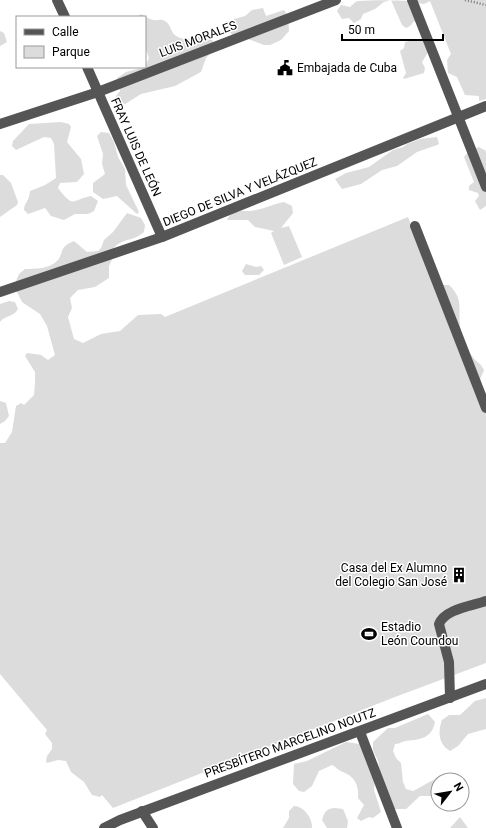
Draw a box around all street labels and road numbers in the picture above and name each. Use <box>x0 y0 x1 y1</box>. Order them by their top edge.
street label: LUIS MORALES <box>157 18 239 60</box>
street label: FRAY LUIS DE LEÓN <box>108 95 165 199</box>
street label: DIEGO DE SILVA Y VELÁZQUEZ <box>161 154 319 229</box>
street label: PRESBÍTERO MARCELINO NOUTZ <box>202 705 377 781</box>

